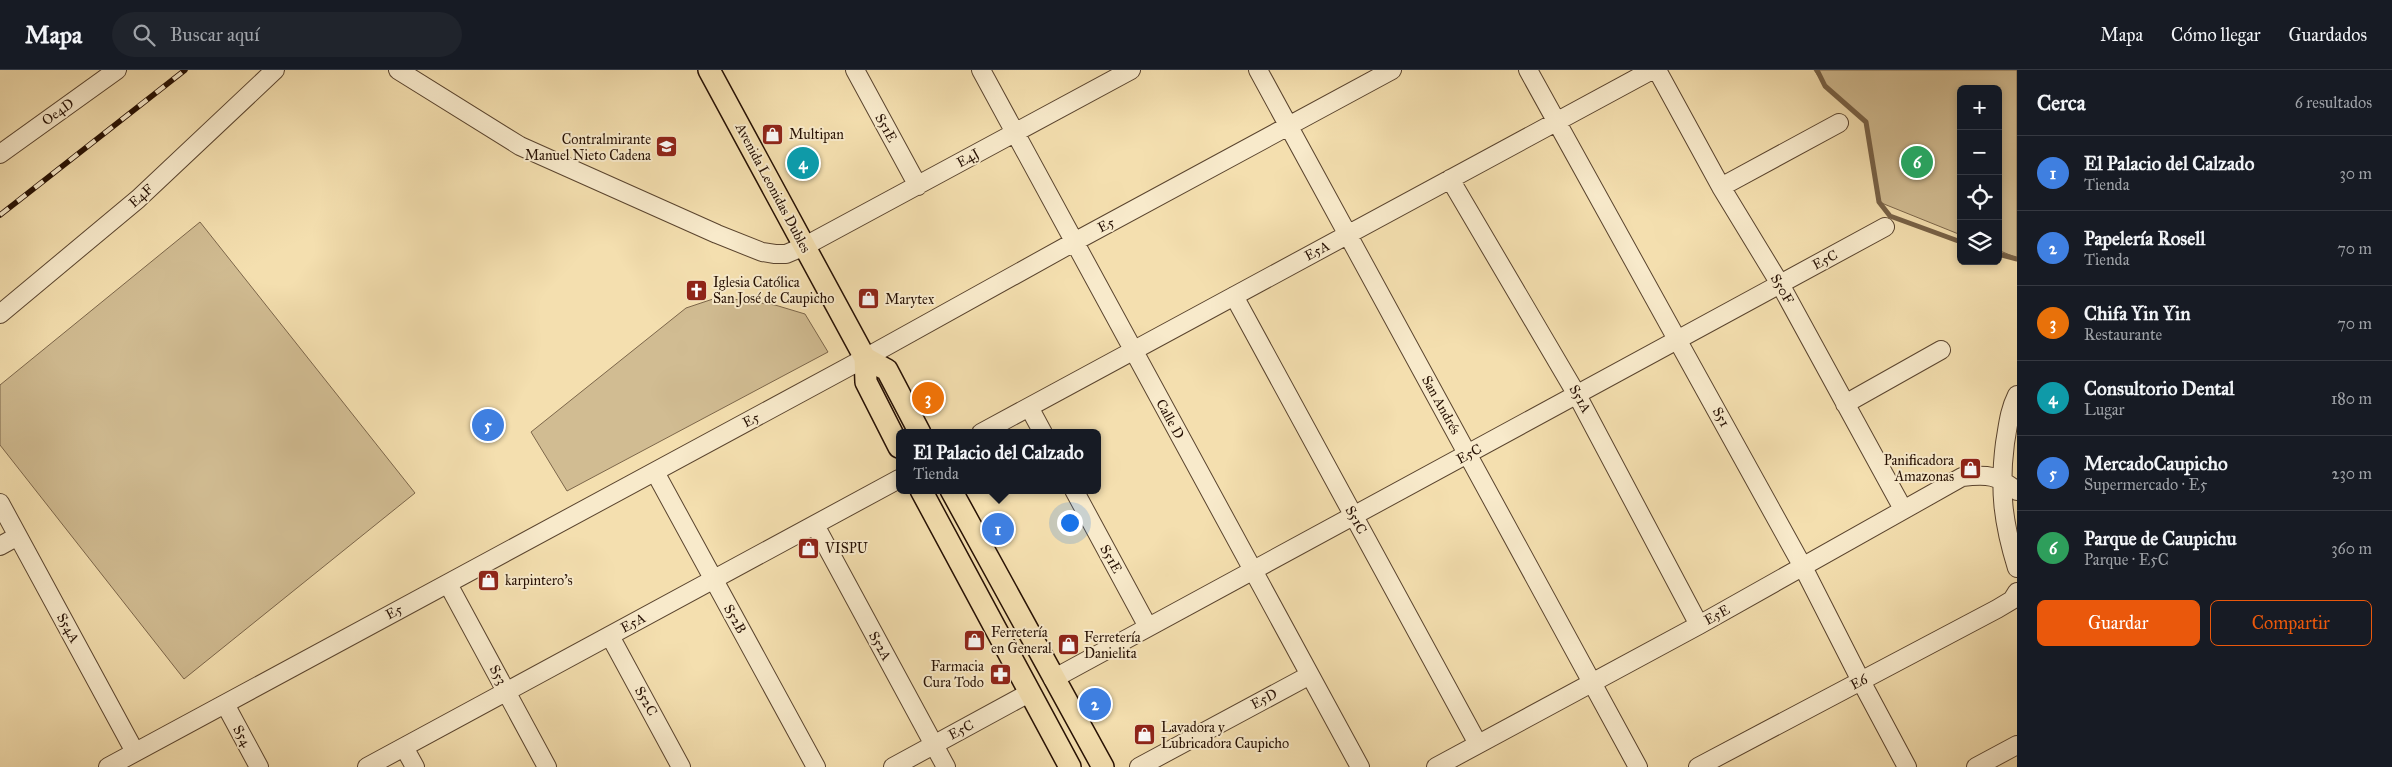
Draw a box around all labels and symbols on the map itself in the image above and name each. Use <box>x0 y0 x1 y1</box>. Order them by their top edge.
street label: Oe4D <box>39 95 77 129</box>
street label: S51E <box>871 111 901 145</box>
street label: Avenida Leonidas Dubles <box>731 119 814 256</box>
shop icon: Multipan <box>761 122 785 146</box>
place label: Multipan <box>789 126 844 143</box>
place label: Contralmirante Manuel Nieto Cadena <box>525 131 651 164</box>
school or university icon: Contralmirante Manuel Nieto Cadena <box>655 135 679 159</box>
pin: 6 <box>1901 143 1933 181</box>
pin: 4 <box>787 144 819 182</box>
street label: E4J <box>954 145 983 172</box>
street label: E4F <box>125 181 157 211</box>
street label: E5 <box>1095 213 1118 236</box>
street label: E5A <box>1302 237 1333 265</box>
street label: E5C <box>1809 246 1841 274</box>
street label: S50F <box>1767 271 1797 307</box>
place label: Iglesia Católica San José de Caupicho <box>713 274 834 308</box>
church icon: Iglesia Católica San José de Caupicho <box>685 278 709 302</box>
shop icon: Marytex <box>857 287 881 311</box>
place label: Marytex <box>885 291 935 308</box>
street label: San Andrés <box>1418 373 1464 437</box>
pin: 3 <box>912 379 944 417</box>
street label: S51A <box>1565 382 1595 417</box>
street label: Calle D <box>1152 396 1188 442</box>
street label: S51 <box>1709 404 1734 430</box>
pin: 5 <box>472 406 504 444</box>
street label: E5 <box>740 408 763 431</box>
street label: E5C <box>1453 440 1485 468</box>
place label: Panificadora Amazonas <box>1884 452 1954 485</box>
shop icon: Panificadora Amazonas <box>1958 456 1982 480</box>
street label: S51C <box>1341 503 1371 537</box>
pin: 1 <box>982 510 1014 548</box>
your location <box>1057 510 1083 536</box>
shop icon: VISPU <box>797 536 821 560</box>
place label: VISPU <box>824 540 869 557</box>
street label: S51E <box>1096 542 1126 576</box>
shop icon: karpintero's <box>477 568 501 592</box>
place label: karpintero's <box>505 572 573 589</box>
street label: E5 <box>383 600 406 623</box>
street label: S52B <box>720 601 750 637</box>
street label: E5E <box>1701 601 1733 629</box>
street label: E5A <box>618 609 649 637</box>
street label: S54A <box>53 610 83 646</box>
place label: Ferretería en General <box>991 624 1052 657</box>
street label: S52A <box>865 628 895 664</box>
shop icon: Ferretería en General <box>963 628 987 652</box>
place label: Ferretería Danielita <box>1084 629 1141 662</box>
shop icon: Ferretería Danielita <box>1056 633 1080 657</box>
place label: Farmacia Cura Todo <box>923 658 984 691</box>
street label: S53 <box>486 662 510 688</box>
pharmacy icon: Farmacia Cura Todo <box>988 662 1012 686</box>
street label: E6 <box>1847 670 1871 694</box>
street label: S52C <box>631 683 661 719</box>
pin: 2 <box>1079 685 1111 723</box>
street label: E5D <box>1248 685 1280 713</box>
street label: E5C <box>945 716 977 744</box>
place label: Lavadora y Lubricadora Caupicho <box>1161 719 1289 752</box>
street label: S54 <box>229 722 255 751</box>
shop icon: Lavadora y Lubricadora Caupicho <box>1133 723 1157 747</box>

